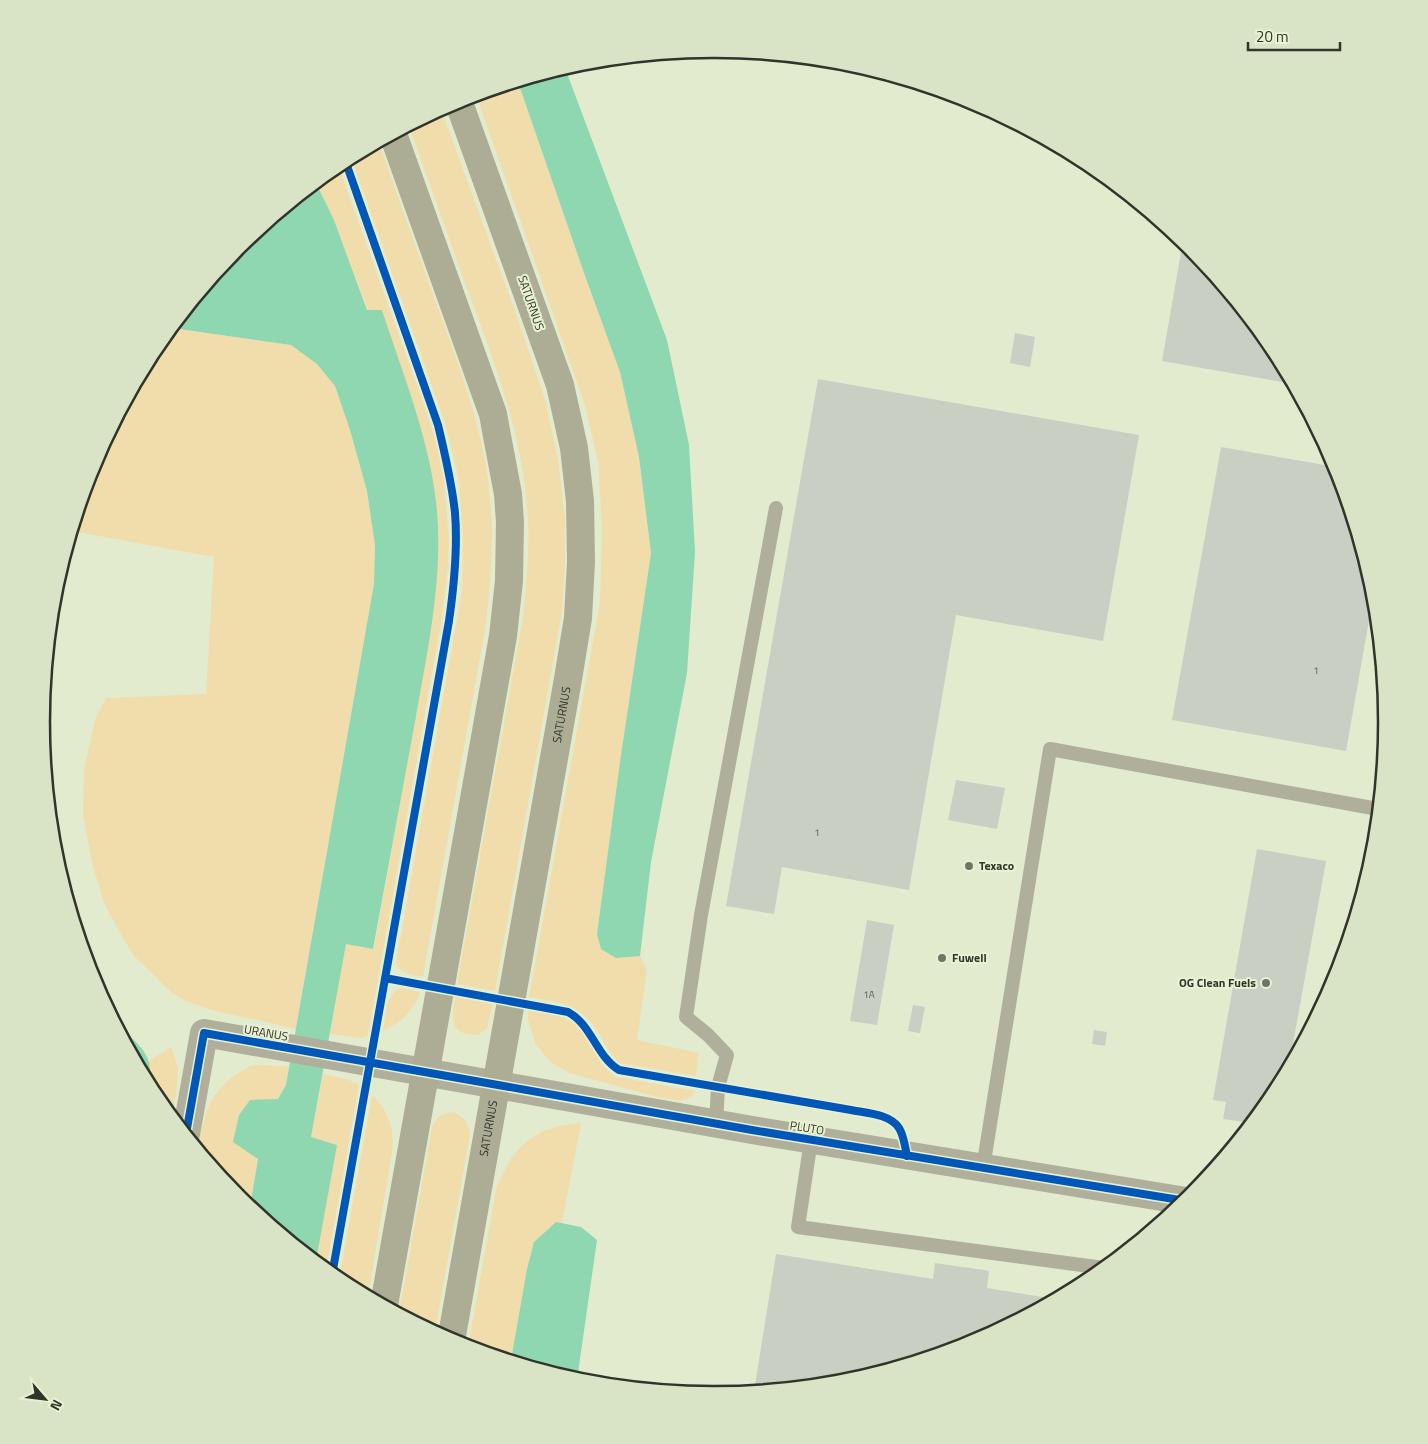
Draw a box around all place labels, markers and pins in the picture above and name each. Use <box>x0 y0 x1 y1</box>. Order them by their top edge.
place label: Texaco <box>979 856 1014 875</box>
marker: Texaco <box>963 860 975 872</box>
place label: Fuwell <box>952 948 987 967</box>
marker: Fuwell <box>936 952 948 964</box>
place label: OG Clean Fuels <box>1179 973 1256 992</box>
marker: OG Clean Fuels <box>1260 977 1272 989</box>

